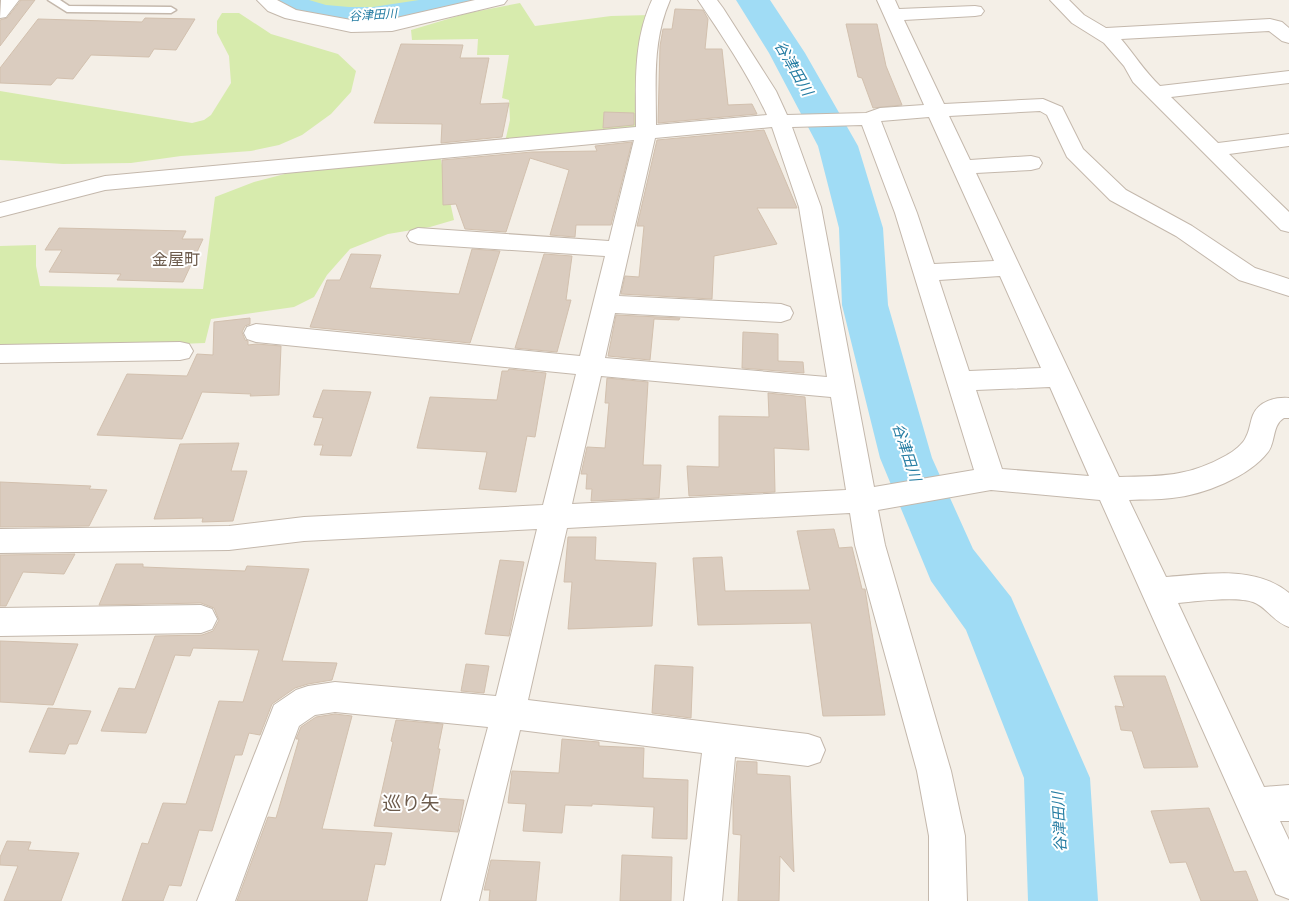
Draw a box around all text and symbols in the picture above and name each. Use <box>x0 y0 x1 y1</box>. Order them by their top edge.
water label: 谷津田川 <box>349 6 399 24</box>
water label: 谷津田川 <box>772 38 817 100</box>
district label: 金屋町 <box>152 251 200 268</box>
water label: 谷津田川 <box>890 421 925 485</box>
water label: 谷津田川 <box>1049 790 1069 852</box>
district label: 巡り矢 <box>382 793 440 814</box>

